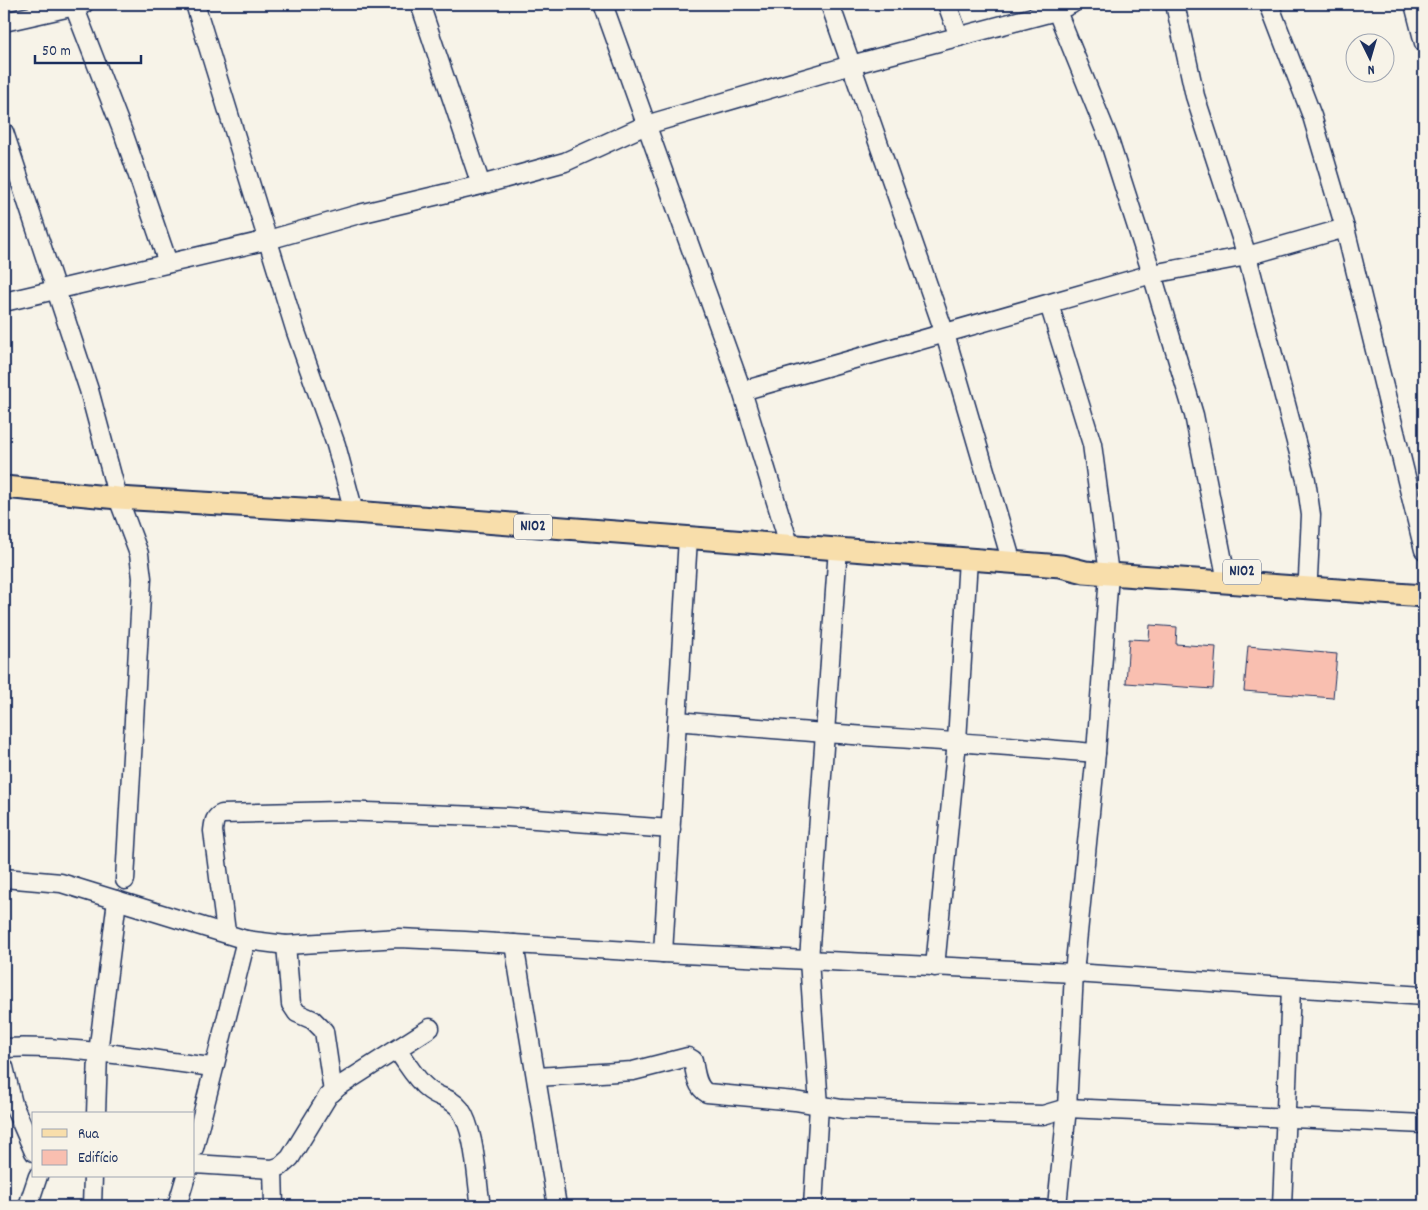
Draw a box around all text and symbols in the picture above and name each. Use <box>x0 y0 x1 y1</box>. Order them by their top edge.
scale bar <box>35 32 141 64</box>
north arrow <box>1346 32 1396 82</box>
text: 50 m <box>42 41 71 63</box>
text: N <box>1367 59 1375 79</box>
road number: N102 <box>514 514 552 540</box>
road number: N102 <box>1223 560 1261 584</box>
legend <box>32 1112 195 1178</box>
text: Rua <box>78 1124 100 1146</box>
text: Edifício <box>78 1148 118 1170</box>

